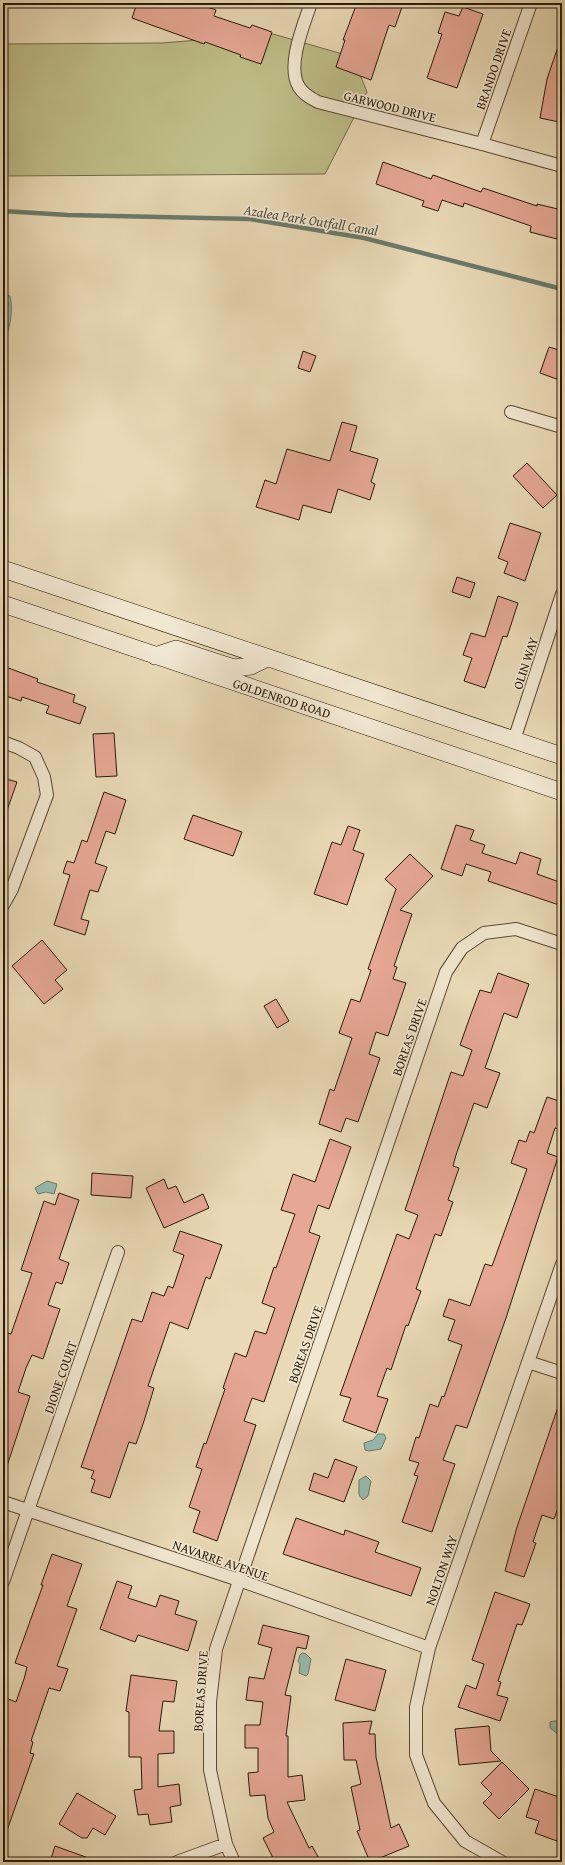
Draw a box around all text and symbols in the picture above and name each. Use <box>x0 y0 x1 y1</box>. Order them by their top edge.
street label: BRANDO DRIVE <box>471 26 516 112</box>
street label: GARWOOD DRIVE <box>342 86 438 127</box>
water label: Azalea Park Outfall Canal <box>242 199 380 241</box>
street label: OLIN WAY <box>508 634 543 692</box>
street label: GOLDENROD ROAD <box>231 674 333 723</box>
street label: BOREAS DRIVE <box>387 995 432 1078</box>
street label: BOREAS DRIVE <box>283 1302 328 1385</box>
street label: DIONE COURT <box>39 1338 82 1416</box>
street label: NOLTON WAY <box>421 1532 462 1608</box>
street label: NAVARRE AVENUE <box>170 1535 272 1586</box>
street label: BOREAS DRIVE <box>188 1650 213 1732</box>

